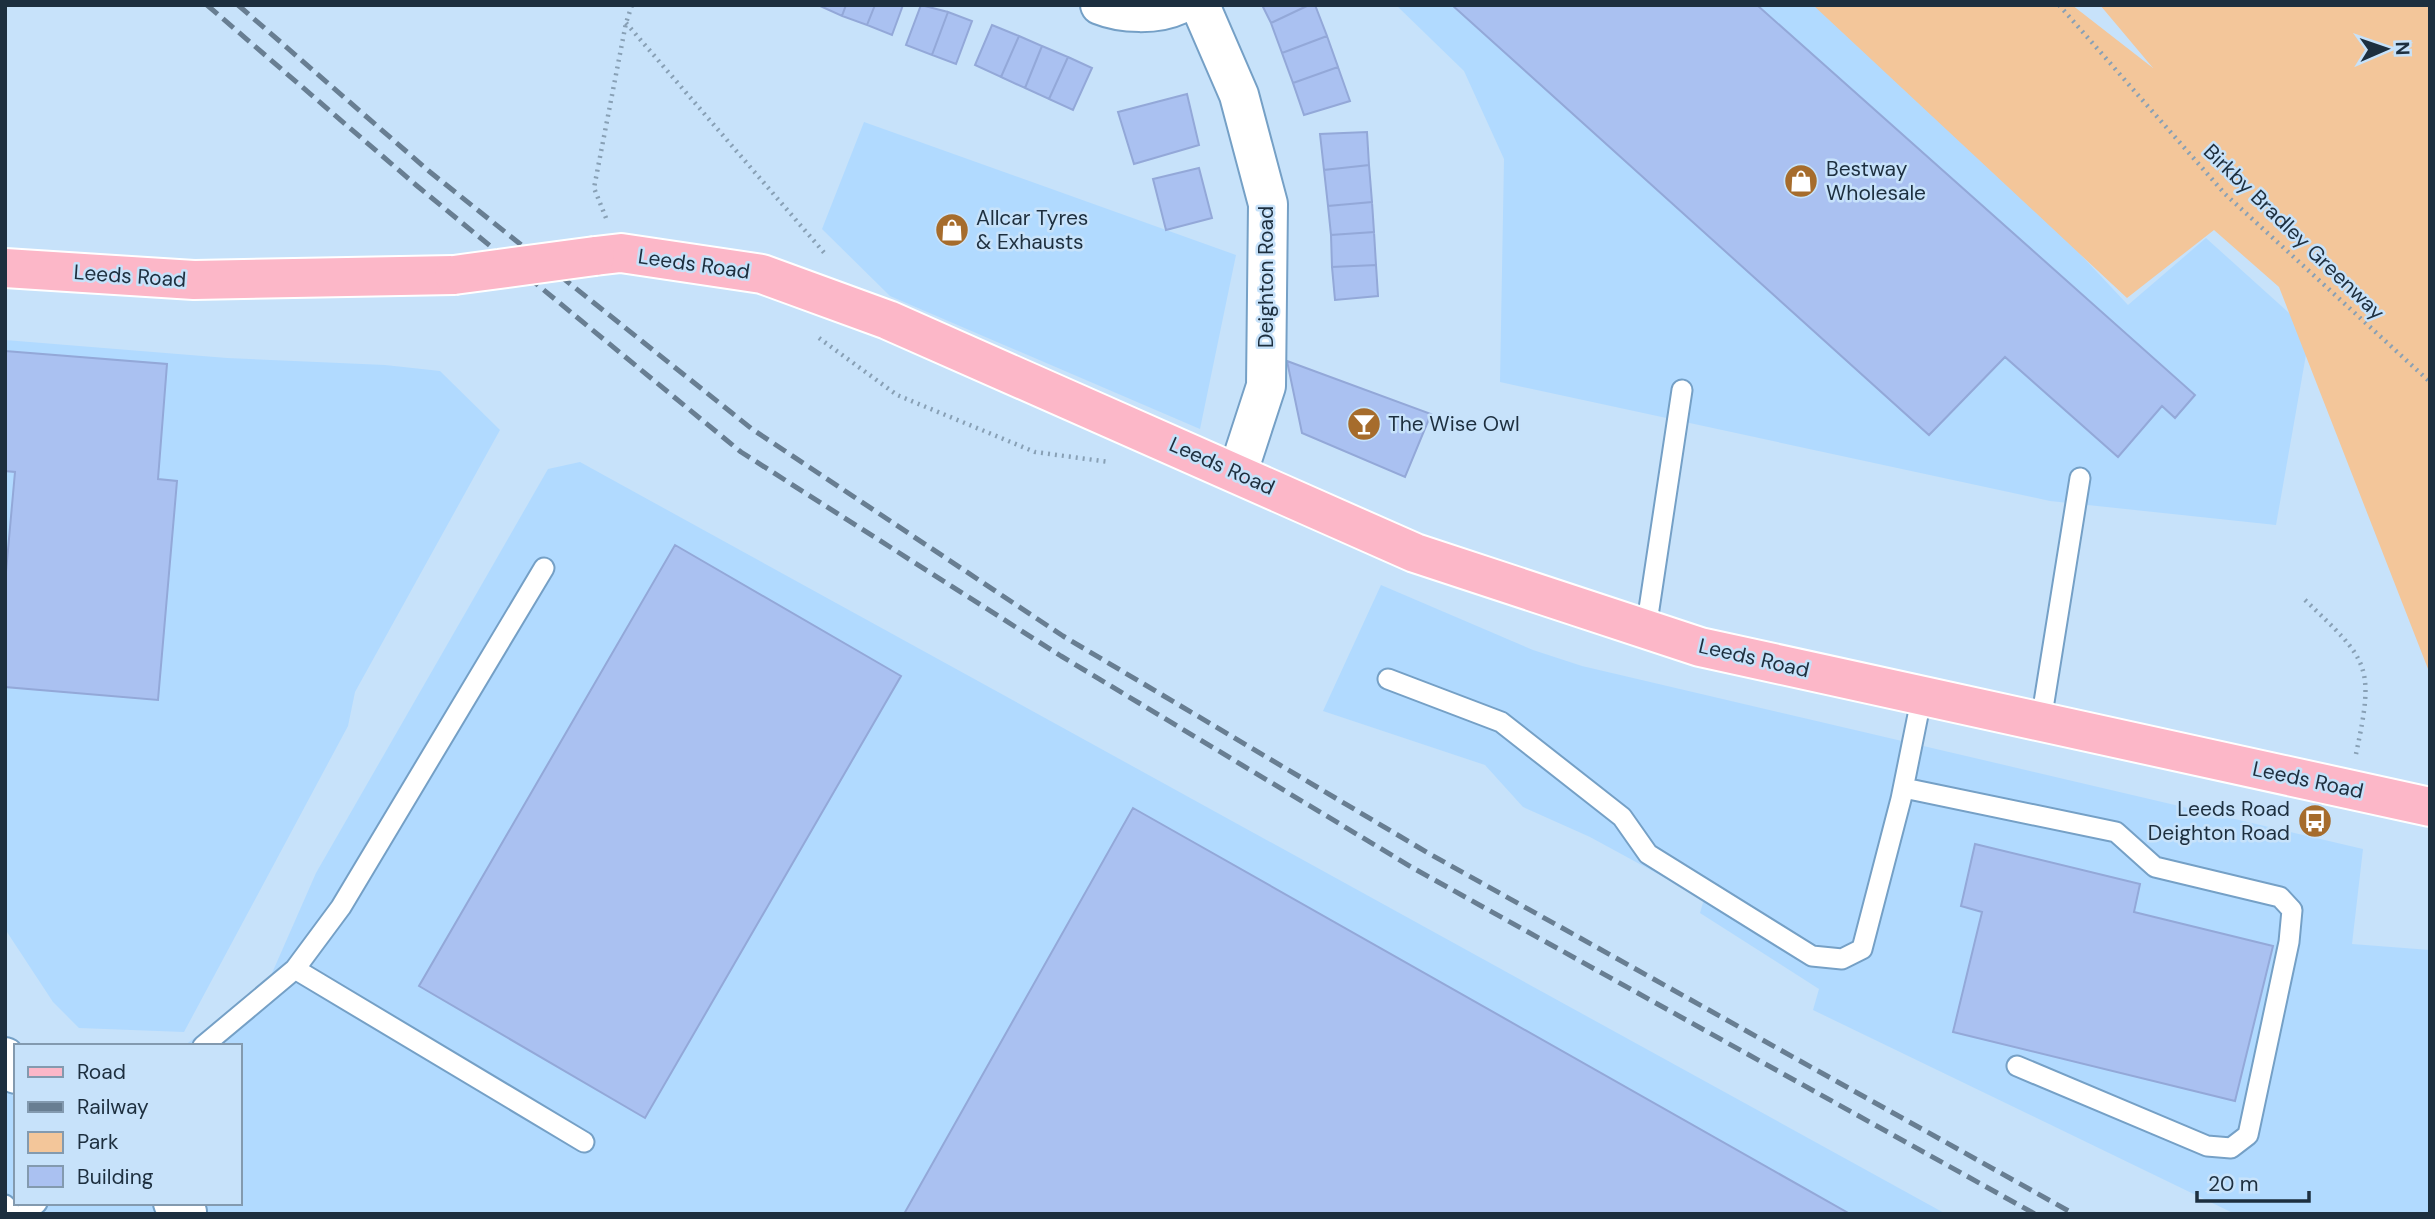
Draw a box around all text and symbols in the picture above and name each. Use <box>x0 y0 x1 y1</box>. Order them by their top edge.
north arrow <box>2351 14 2421 84</box>
text: N <box>2390 41 2415 56</box>
street label: Birkby Bradley Greenway <box>2197 138 2391 326</box>
place label: Bestway Wholesale <box>1826 155 1926 207</box>
shop icon: Bestway Wholesale <box>1782 162 1820 200</box>
place label: Allcar Tyres & Exhausts <box>976 204 1088 256</box>
street label: Deighton Road <box>1252 206 1280 348</box>
shop icon: Allcar Tyres & Exhausts <box>933 211 971 249</box>
street label: Leeds Road <box>636 242 752 286</box>
street label: Leeds Road <box>73 258 187 294</box>
bar icon: The Wise Owl <box>1345 405 1383 443</box>
place label: The Wise Owl <box>1388 410 1520 438</box>
street label: Leeds Road <box>1165 430 1279 502</box>
street label: Leeds Road <box>1696 632 1812 684</box>
street label: Leeds Road <box>2250 755 2366 805</box>
place label: Leeds Road Deighton Road <box>2148 795 2290 847</box>
bus stop icon: Leeds Road Deighton Road <box>2296 802 2334 840</box>
legend <box>14 1044 242 1205</box>
text: Road <box>77 1058 126 1086</box>
text: Railway <box>77 1093 149 1121</box>
text: Park <box>77 1128 119 1156</box>
scale bar <box>2197 1160 2309 1204</box>
text: Building <box>77 1163 154 1191</box>
text: 20 m <box>2208 1170 2259 1198</box>

